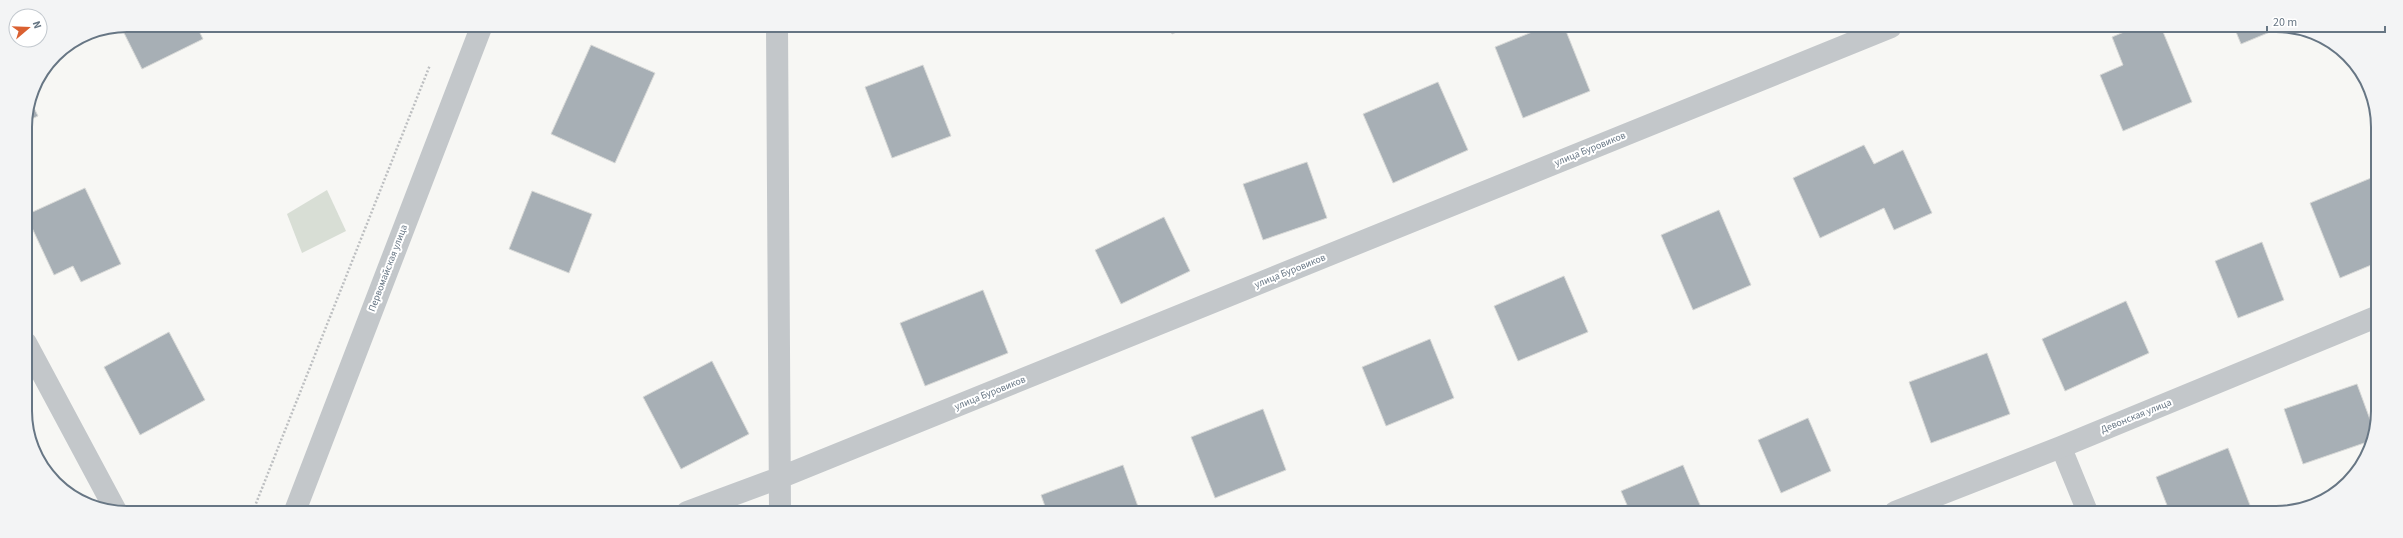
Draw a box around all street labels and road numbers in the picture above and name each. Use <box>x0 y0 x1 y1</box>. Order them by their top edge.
street label: улица Буровиков <box>1552 128 1628 170</box>
street label: Первомайская улица <box>365 222 411 314</box>
street label: улица Буровиков <box>1252 250 1328 292</box>
street label: улица Буровиков <box>952 372 1028 414</box>
street label: Девонская улица <box>2098 395 2174 437</box>

